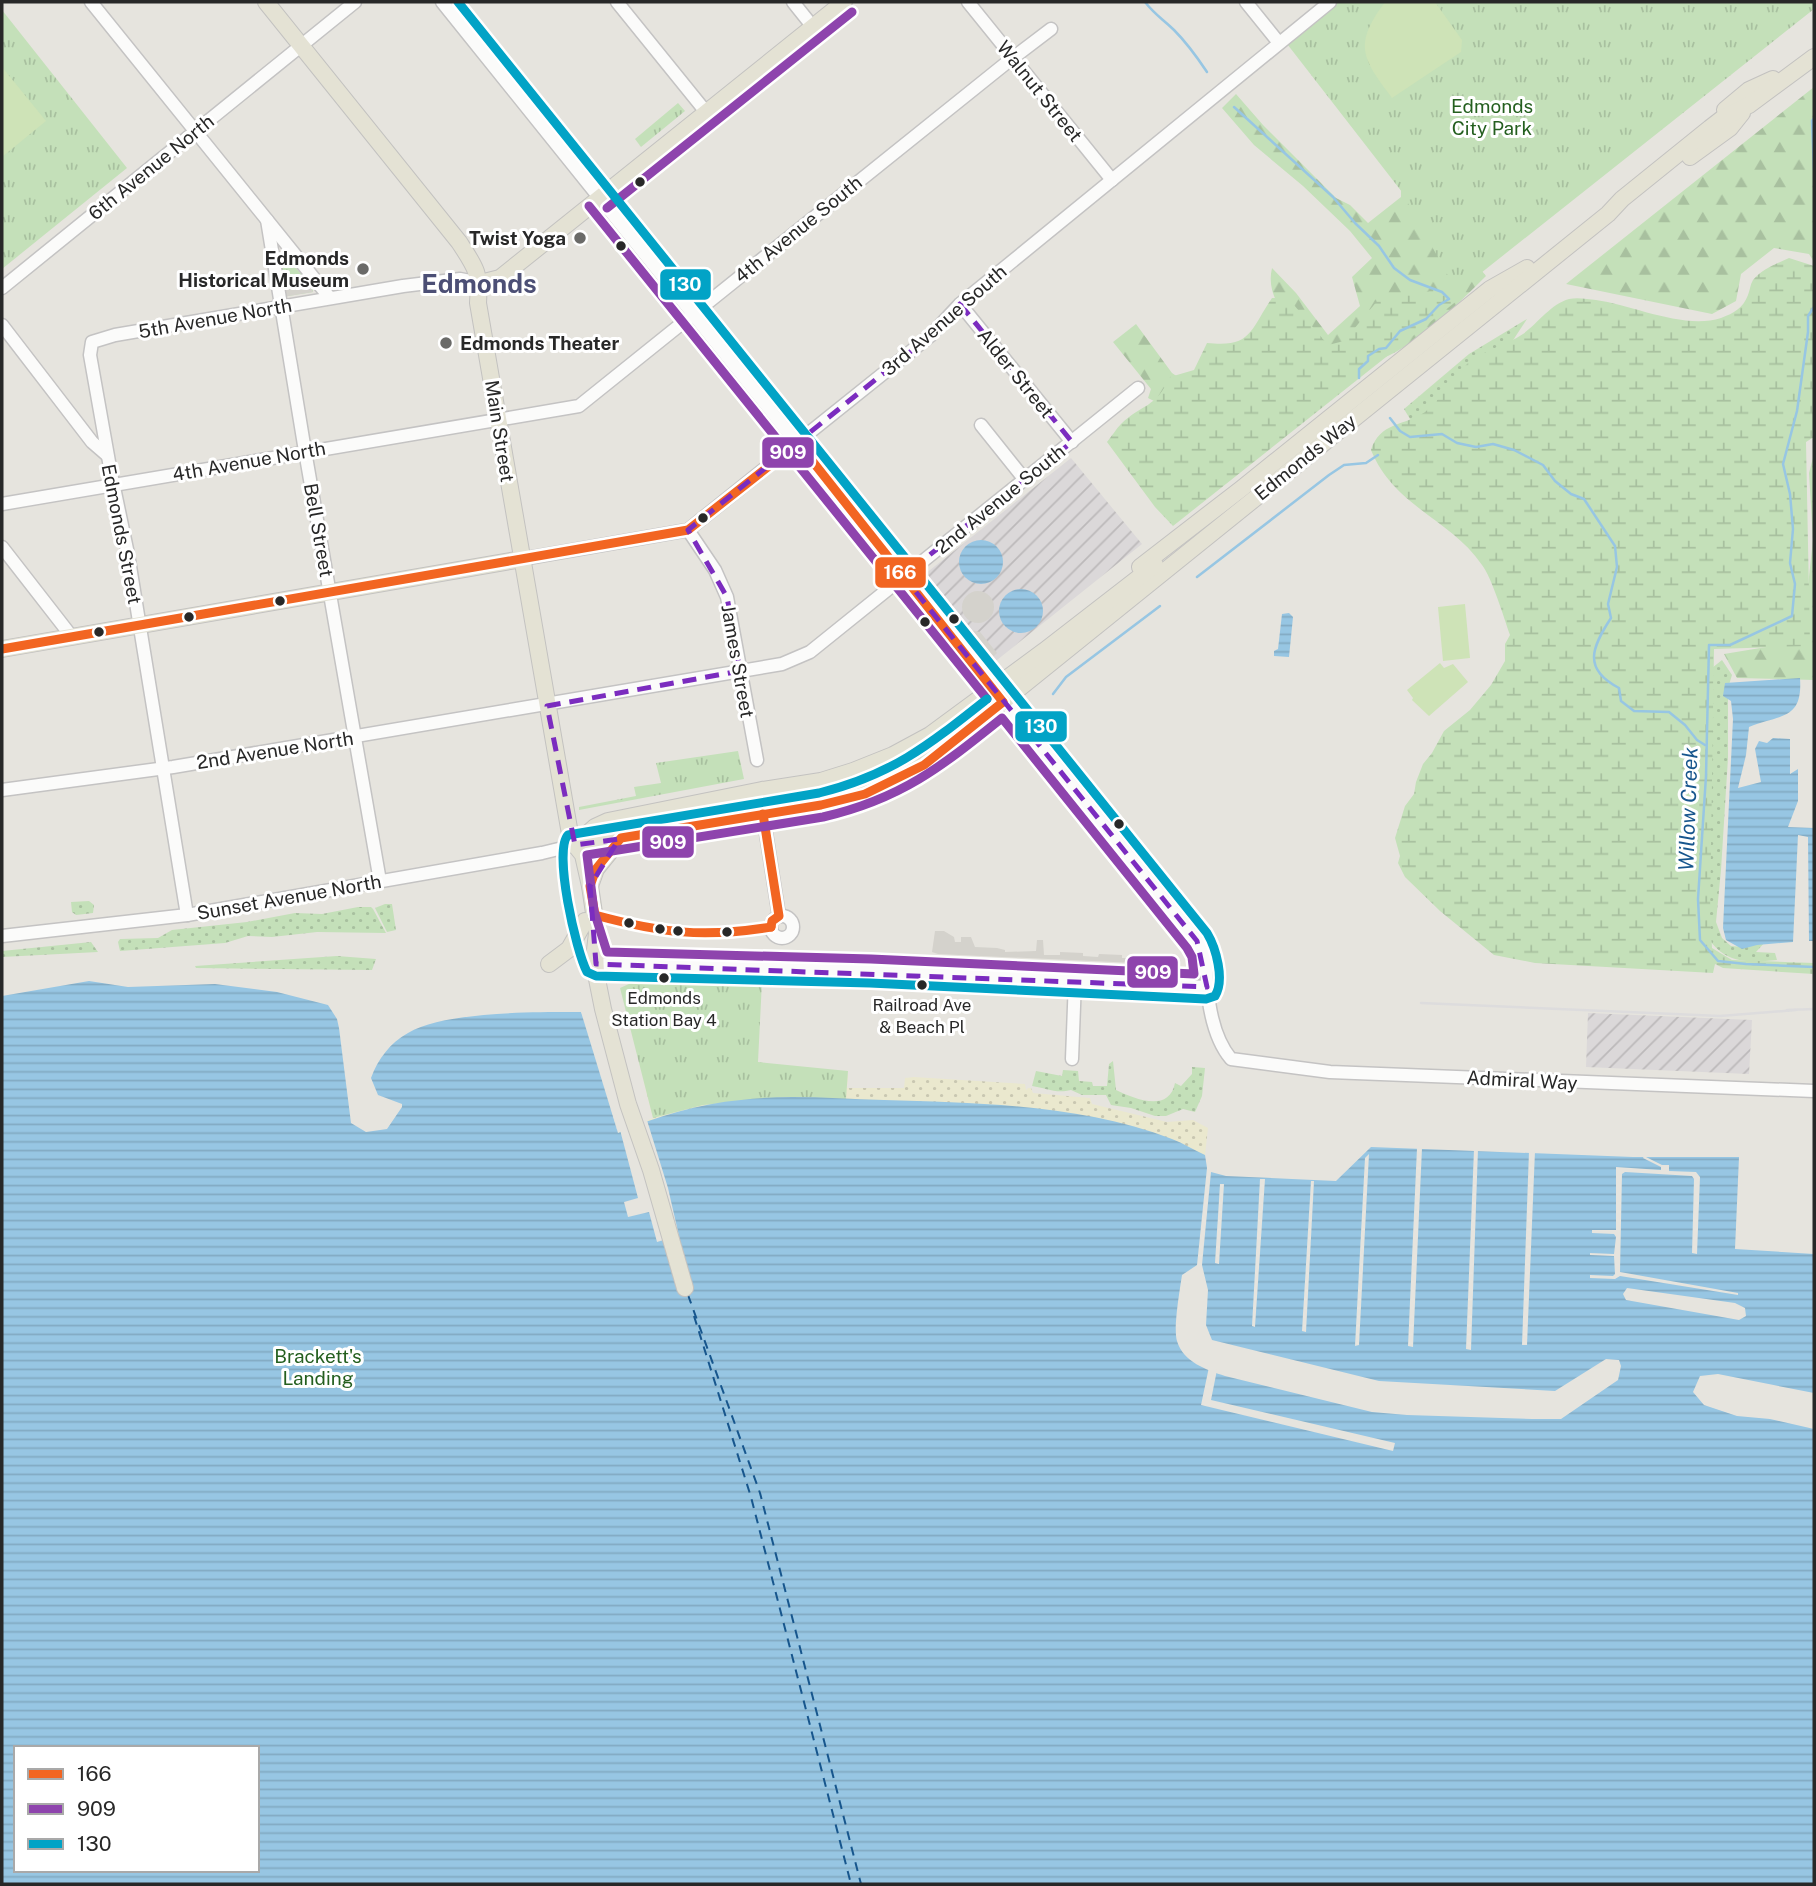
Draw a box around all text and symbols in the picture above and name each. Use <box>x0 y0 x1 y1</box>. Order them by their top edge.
street label: Walnut Street <box>993 36 1087 146</box>
park label: Edmonds City Park <box>1451 95 1533 139</box>
street label: 6th Avenue North <box>84 110 218 224</box>
street label: 4th Avenue South <box>730 171 866 287</box>
unlabelled marker <box>633 175 647 189</box>
place label: Twist Yoga <box>469 227 566 249</box>
marker: Twist Yoga <box>572 230 588 246</box>
unlabelled marker <box>614 239 628 253</box>
place label: Edmonds Historical Museum <box>178 247 349 291</box>
street label: 3rd Avenue South <box>877 260 1011 380</box>
marker: Edmonds Historical Museum <box>355 261 371 277</box>
district label: Edmonds <box>421 268 537 299</box>
line badge: 130 <box>659 268 712 301</box>
text: 130 <box>669 273 701 295</box>
street label: 5th Avenue North <box>137 294 293 342</box>
street label: Alder Street <box>973 324 1059 422</box>
place label: Edmonds Theater <box>460 332 619 354</box>
marker: Edmonds Theater <box>438 335 454 351</box>
street label: Main Street <box>481 378 519 484</box>
street label: Edmonds Way <box>1250 409 1360 505</box>
line badge: 909 <box>761 436 815 469</box>
street label: 4th Avenue North <box>171 437 327 485</box>
street label: 2nd Avenue South <box>931 440 1069 558</box>
text: 909 <box>769 441 807 463</box>
street label: Edmonds Street <box>98 462 146 606</box>
street label: Bell Street <box>300 481 338 579</box>
unlabelled marker <box>696 511 710 525</box>
line badge: 166 <box>874 556 927 589</box>
text: 166 <box>883 561 917 583</box>
unlabelled marker <box>273 594 287 608</box>
street label: James Street <box>717 603 759 719</box>
unlabelled marker <box>182 610 196 624</box>
unlabelled marker <box>947 612 961 626</box>
unlabelled marker <box>918 615 932 629</box>
unlabelled marker <box>92 625 106 639</box>
line badge: 130 <box>1014 710 1068 743</box>
text: 130 <box>1025 715 1057 737</box>
street label: 2nd Avenue North <box>195 727 355 773</box>
water label: Willow Creek <box>1673 746 1703 871</box>
unlabelled marker <box>1112 817 1126 831</box>
line badge: 909 <box>641 825 695 859</box>
text: 909 <box>649 831 687 853</box>
street label: Sunset Avenue North <box>195 870 383 924</box>
unlabelled marker <box>622 916 636 930</box>
unlabelled marker <box>653 922 667 936</box>
unlabelled marker <box>671 924 685 938</box>
unlabelled marker <box>720 925 734 939</box>
line badge: 909 <box>1126 955 1179 989</box>
text: 909 <box>1134 961 1172 983</box>
marker: Edmonds Station Bay 4 <box>657 971 671 985</box>
marker: Railroad Ave & Beach Pl <box>915 978 929 992</box>
place label: Edmonds Station Bay 4 <box>611 988 717 1030</box>
place label: Railroad Ave & Beach Pl <box>873 995 971 1037</box>
street label: Admiral Way <box>1466 1066 1578 1094</box>
park label: Brackett's Landing <box>274 1345 362 1389</box>
legend <box>14 1746 259 1872</box>
text: 166 <box>77 1761 112 1786</box>
text: 909 <box>77 1796 116 1821</box>
text: 130 <box>77 1831 112 1856</box>

